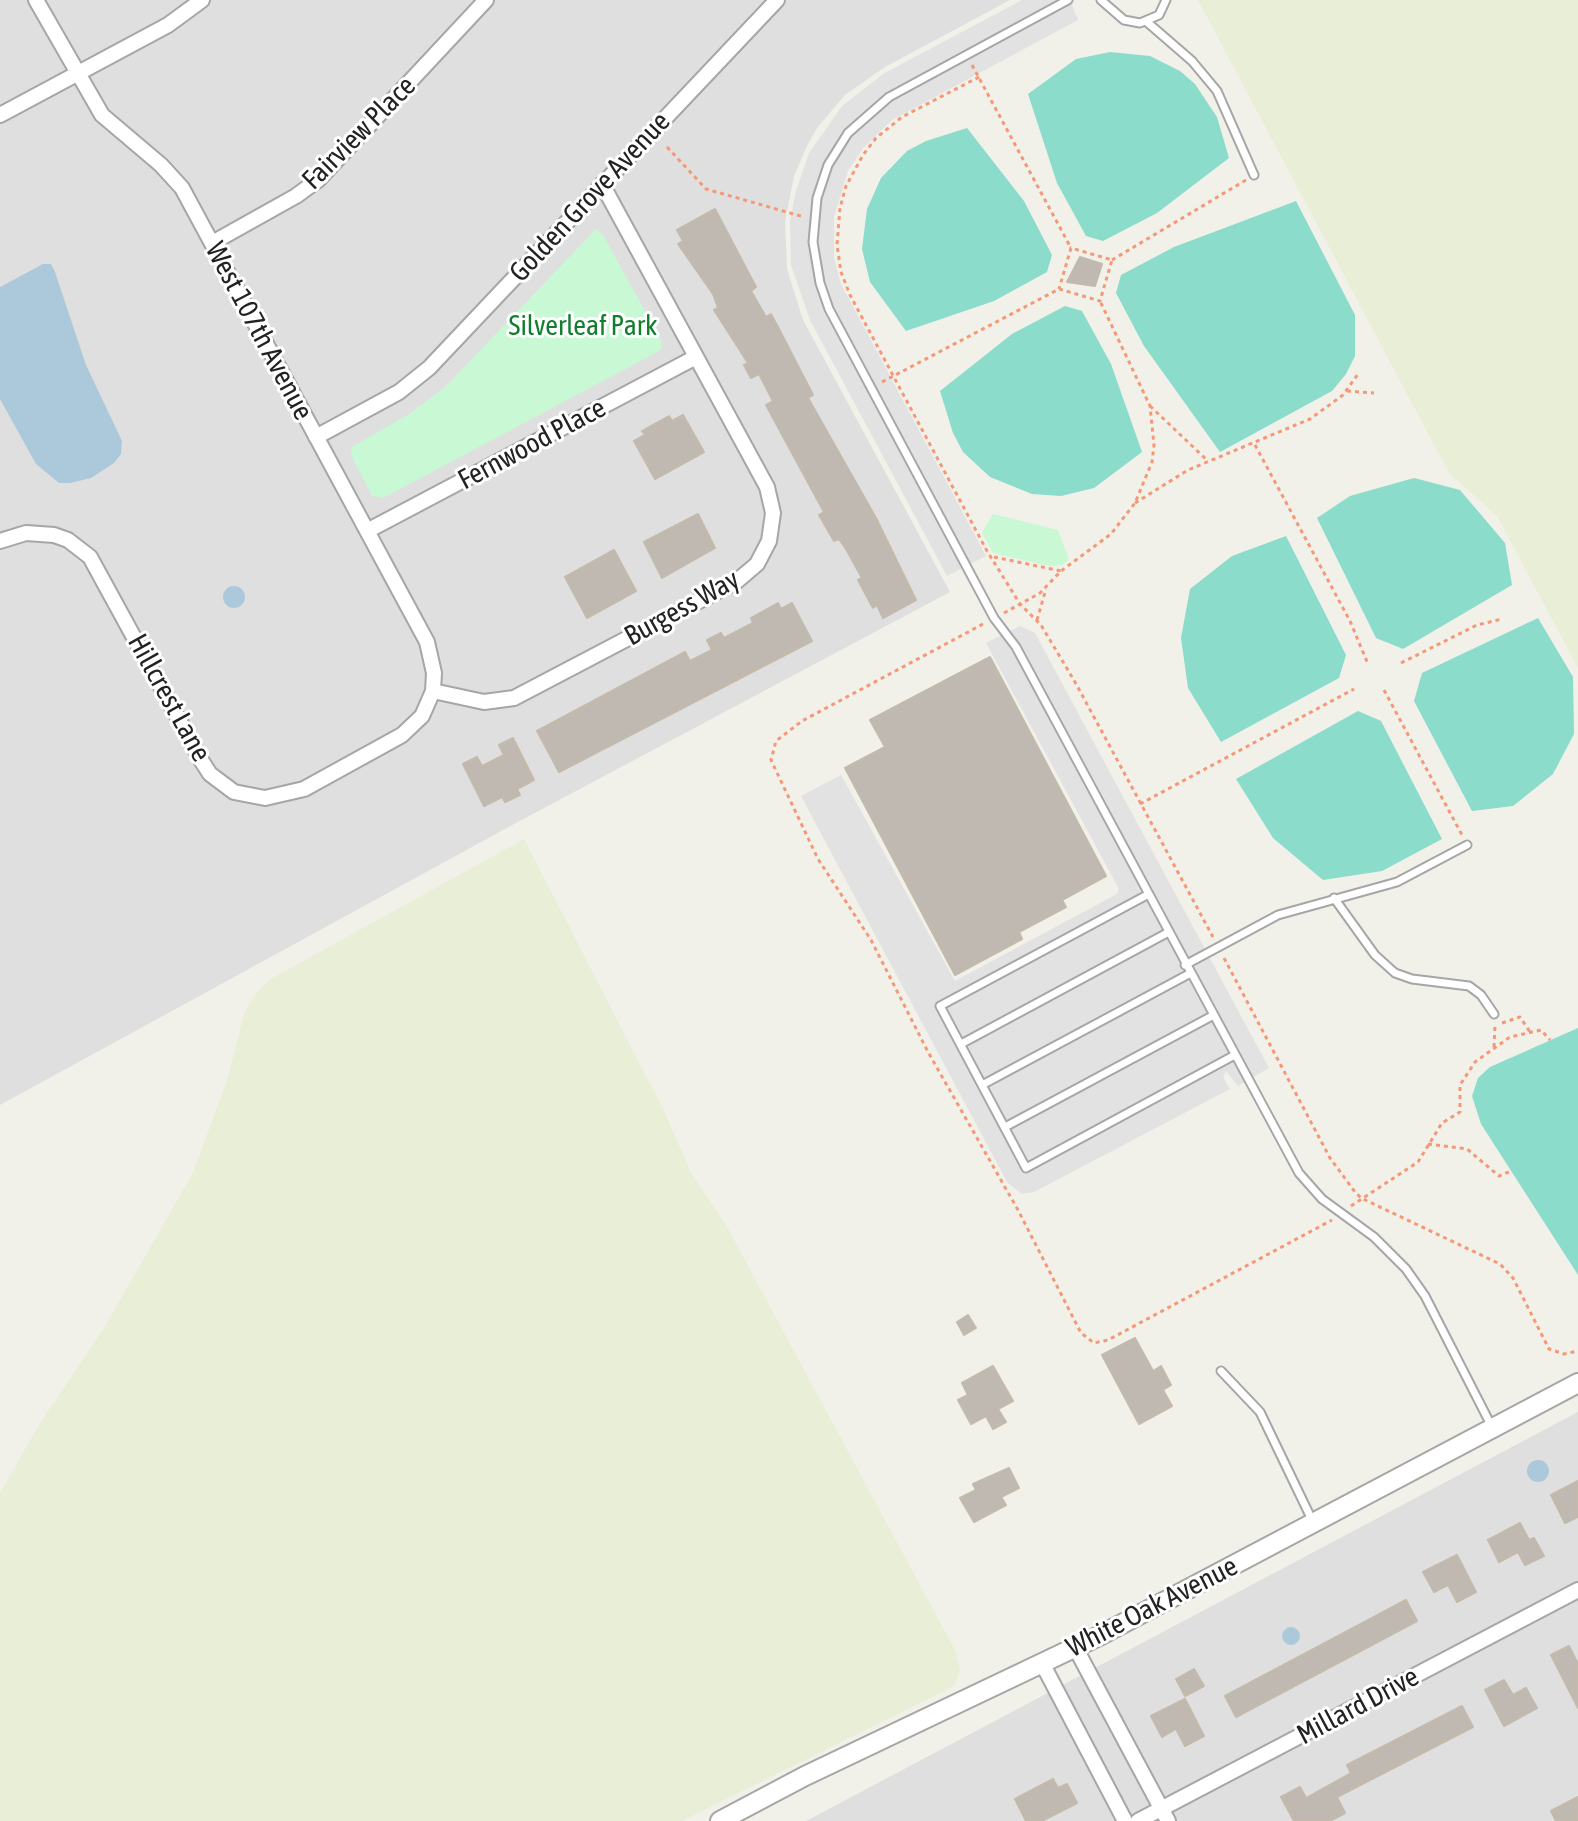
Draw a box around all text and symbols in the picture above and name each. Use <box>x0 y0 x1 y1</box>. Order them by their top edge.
street label: Fairview Place <box>295 69 423 197</box>
street label: Golden Grove Avenue <box>503 105 677 289</box>
street label: West 107th Avenue <box>198 236 320 426</box>
park label: Silverleaf Park <box>509 309 657 343</box>
street label: Fernwood Place <box>452 391 612 497</box>
street label: Burgess Way <box>619 563 745 653</box>
street label: Hillcrest Lane <box>120 628 218 768</box>
street label: White Oak Avenue <box>1061 1549 1243 1665</box>
street label: Millard Drive <box>1291 1660 1425 1752</box>

